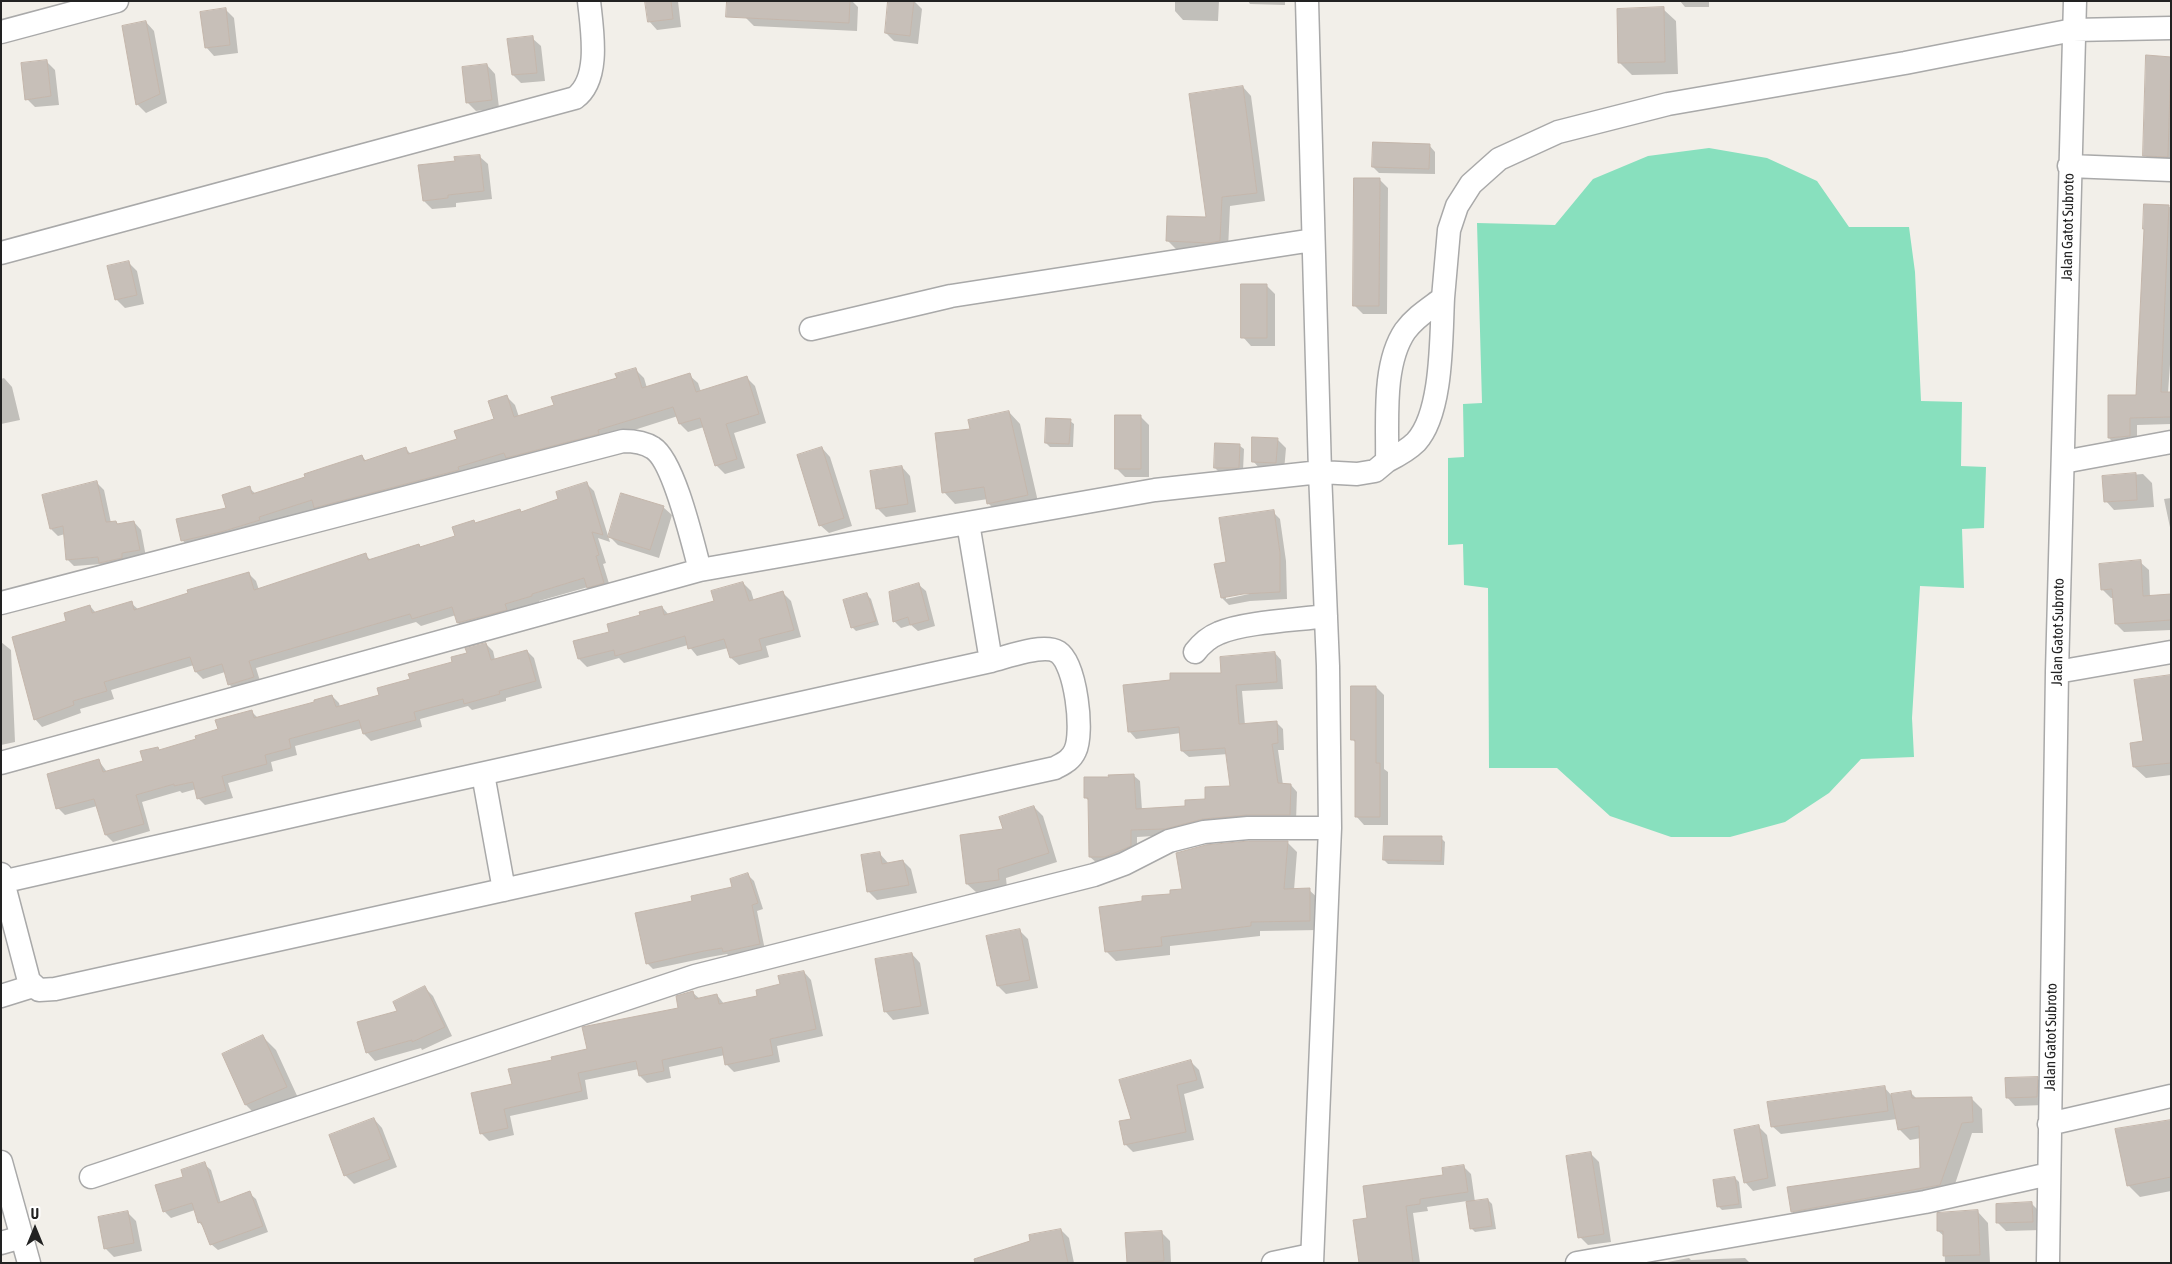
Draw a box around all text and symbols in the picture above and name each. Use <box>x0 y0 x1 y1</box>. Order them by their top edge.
street label: Jalan Gatot Subroto <box>2058 173 2078 281</box>
street label: Jalan Gatot Subroto <box>2048 578 2068 686</box>
street label: Jalan Gatot Subroto <box>2041 983 2061 1091</box>
north arrow <box>10 1204 60 1254</box>
text: U <box>31 1206 39 1222</box>

